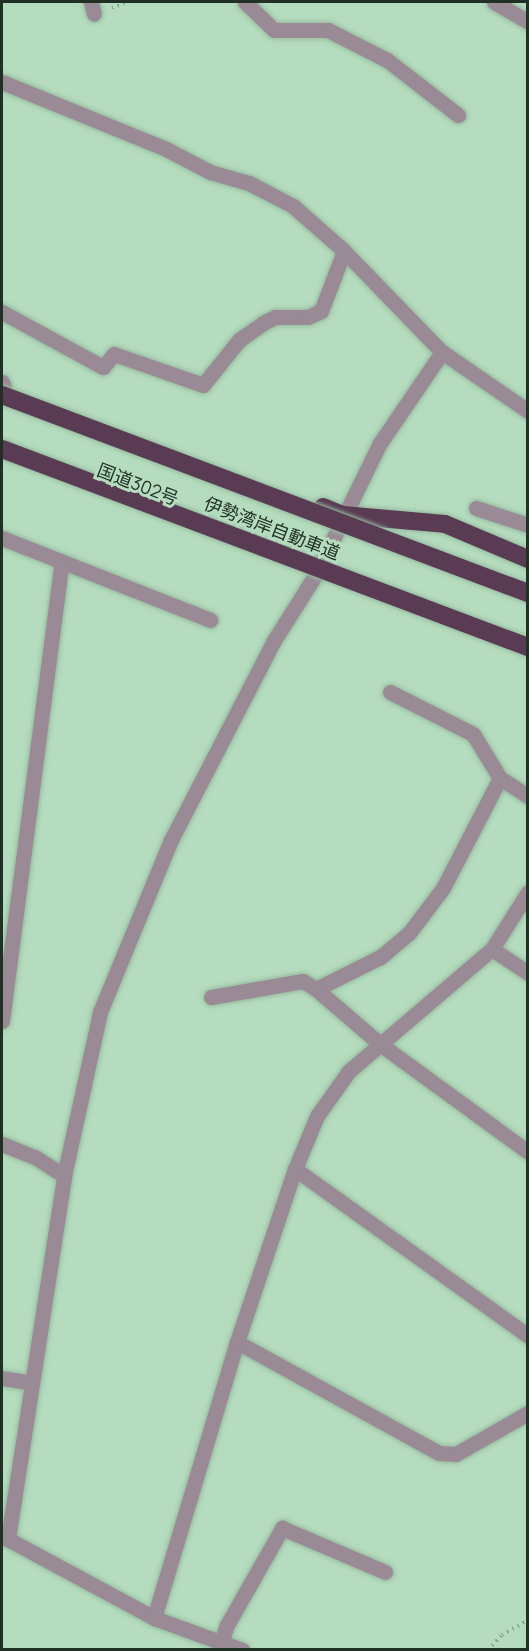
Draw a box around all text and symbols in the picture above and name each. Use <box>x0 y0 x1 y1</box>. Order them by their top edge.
street label: 国道302号 <box>94 459 182 509</box>
street label: 伊勢湾岸自動車道 <box>201 492 343 564</box>

